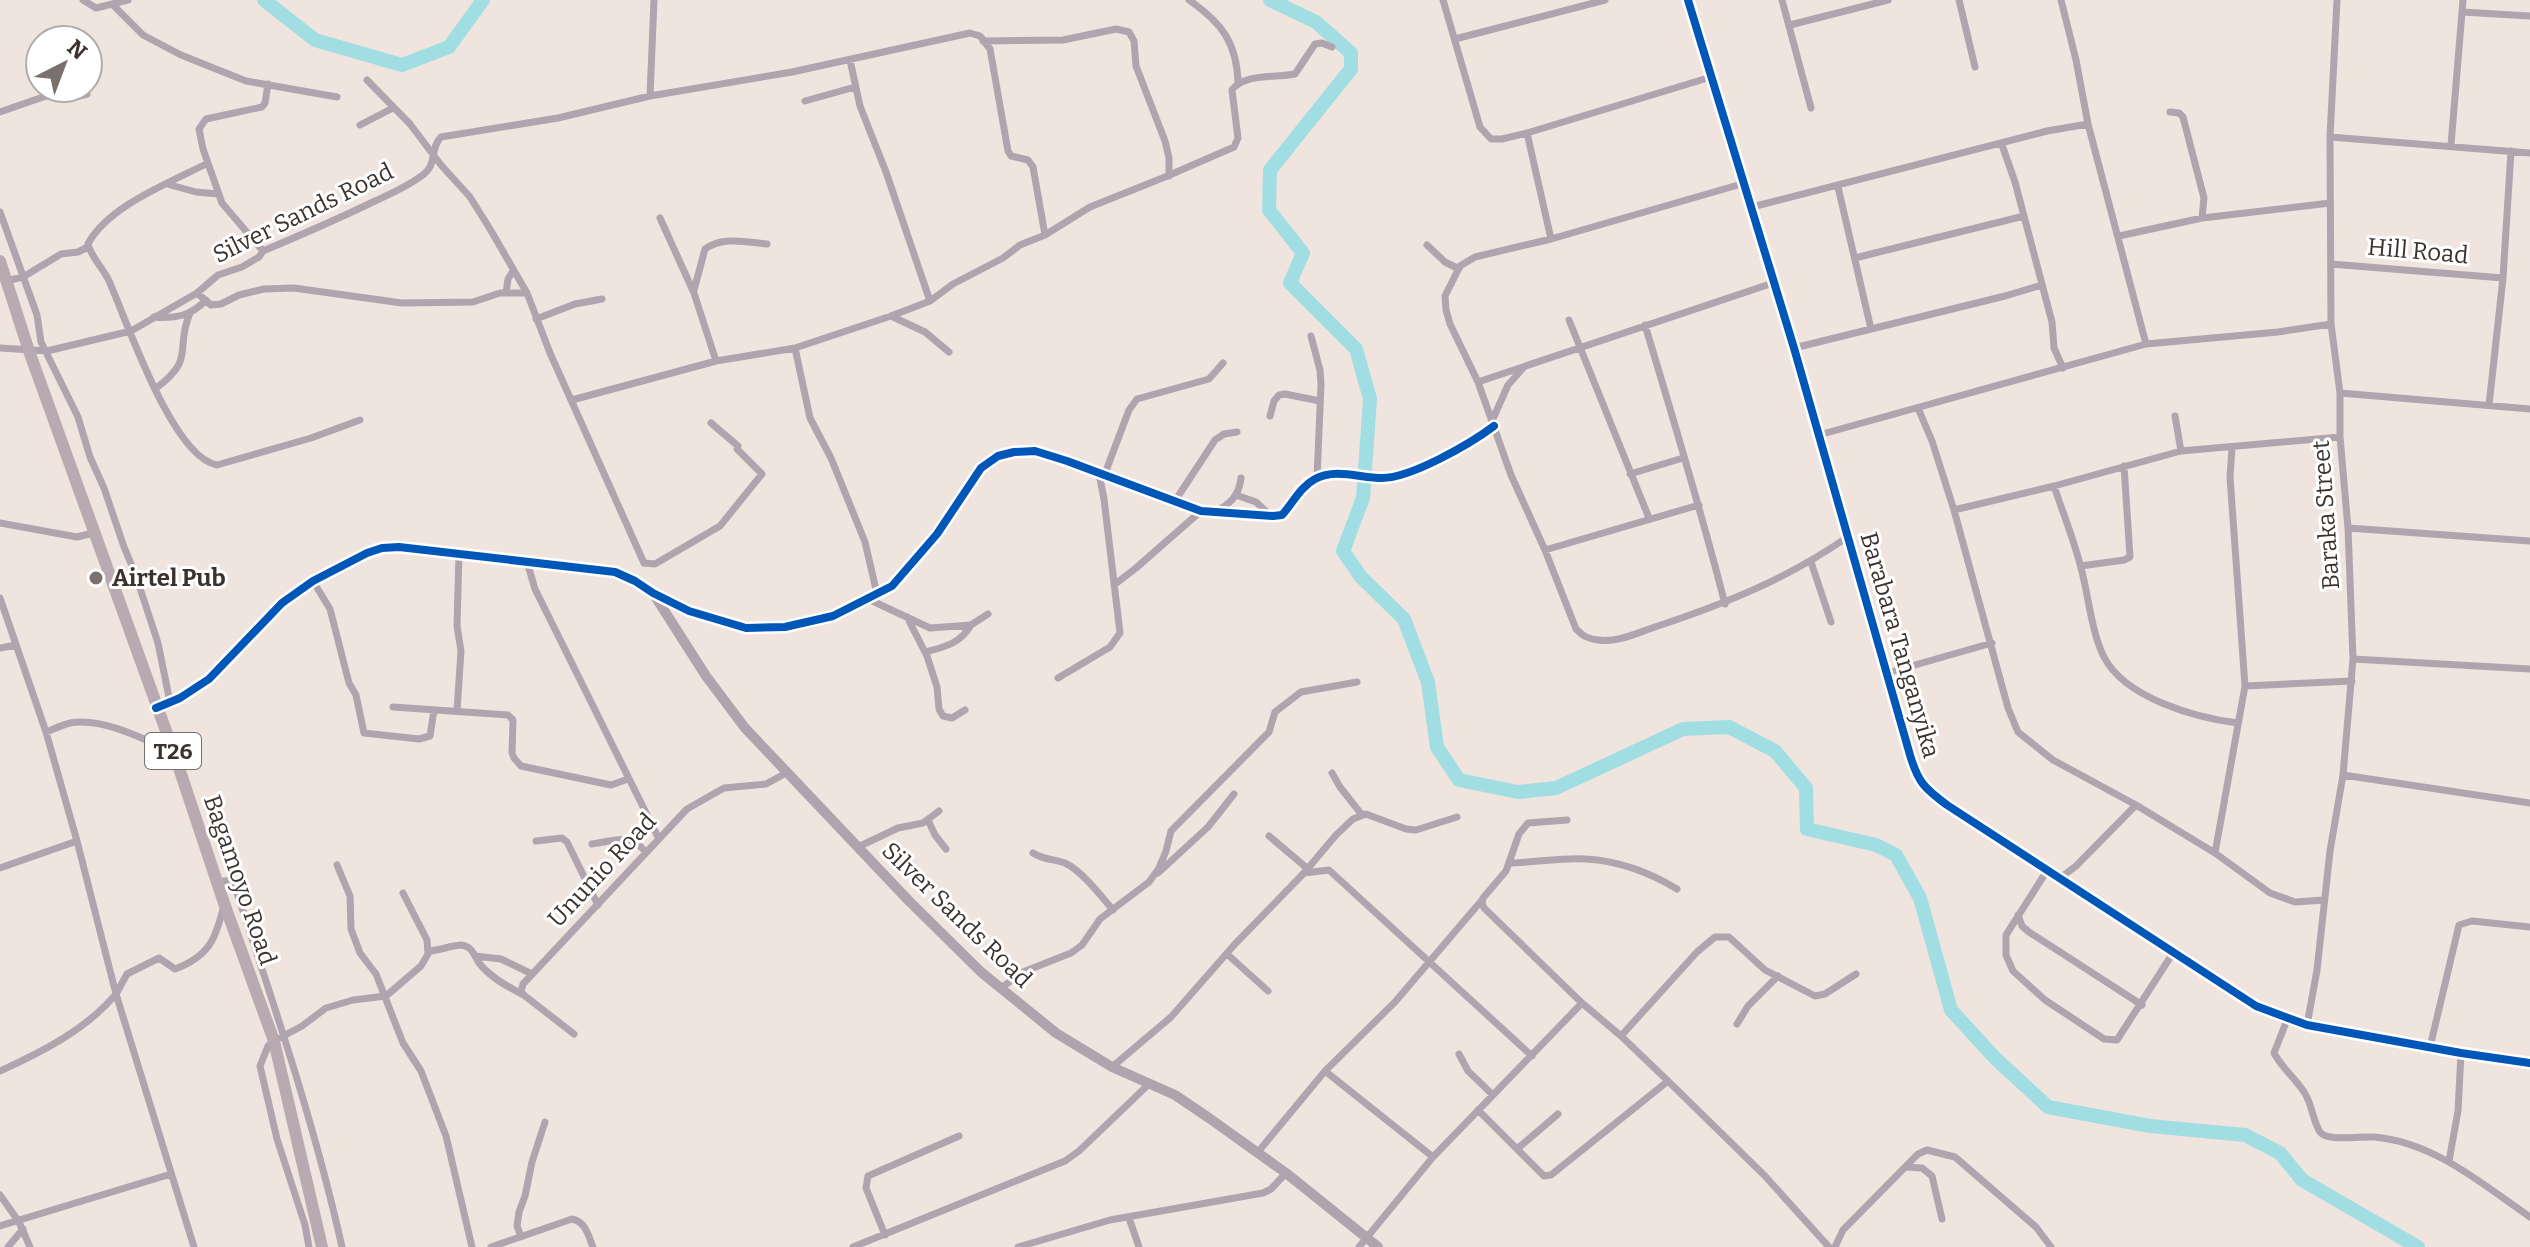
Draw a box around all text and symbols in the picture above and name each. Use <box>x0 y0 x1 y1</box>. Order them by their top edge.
north arrow <box>24 24 104 104</box>
text: N <box>62 34 92 65</box>
street label: Silver Sands Road <box>208 157 398 269</box>
street label: Hill Road <box>2366 233 2470 269</box>
street label: Baraka Street <box>2307 439 2345 591</box>
street label: Barabara Tanganyika <box>1854 529 1946 761</box>
place label: Airtel Pub <box>112 564 226 592</box>
marker: Airtel Pub <box>87 569 105 587</box>
road number: T26 <box>145 733 201 769</box>
street label: Bagamoyo Road <box>198 791 282 969</box>
street label: Ununio Road <box>542 807 662 933</box>
street label: Silver Sands Road <box>876 836 1038 994</box>

